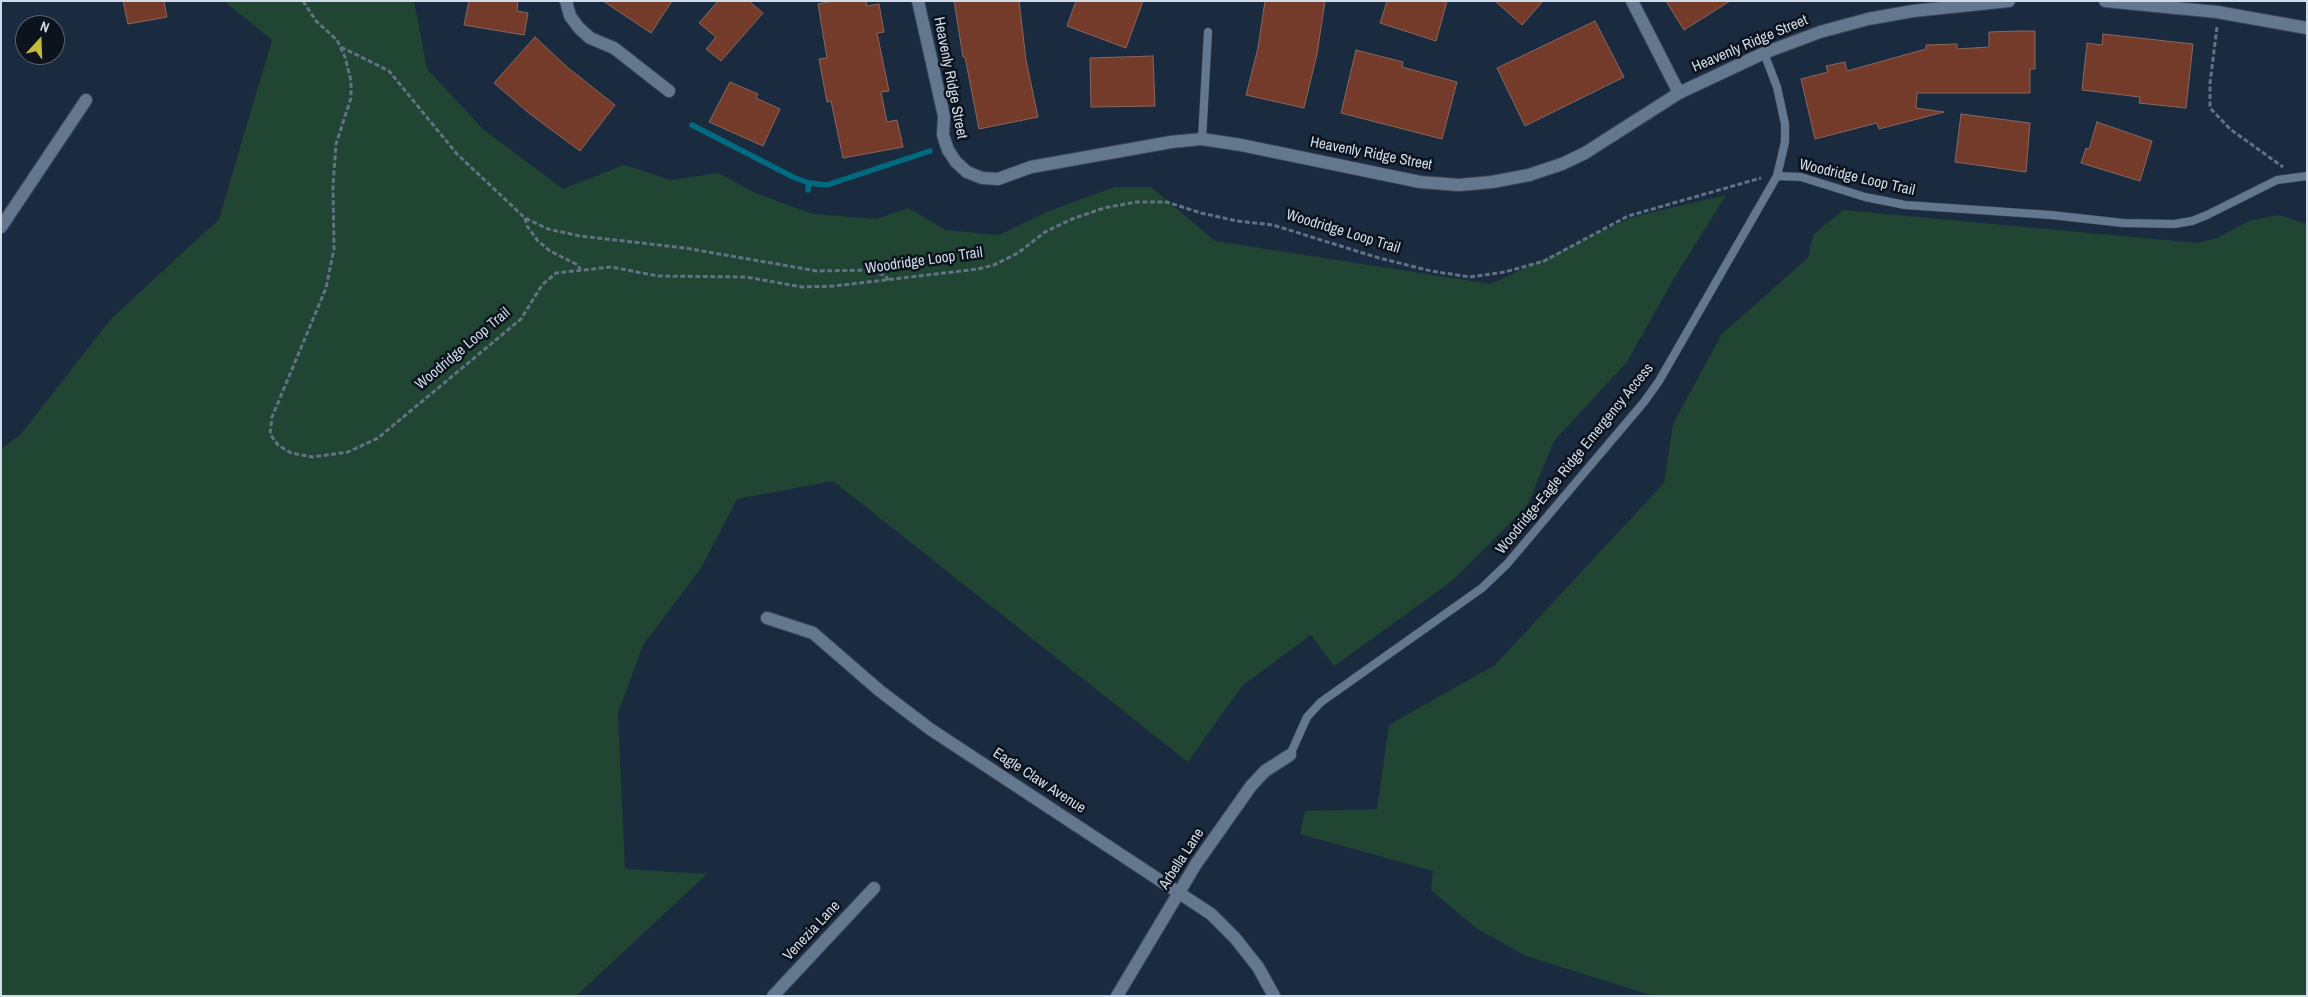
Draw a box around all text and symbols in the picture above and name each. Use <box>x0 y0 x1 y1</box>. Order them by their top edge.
street label: Heavenly Ridge Street <box>1690 12 1810 76</box>
north arrow <box>15 15 65 65</box>
street label: Heavenly Ridge Street <box>929 16 971 140</box>
text: N <box>38 17 52 37</box>
street label: Heavenly Ridge Street <box>1309 133 1433 175</box>
street label: Woodridge Loop Trail <box>1797 156 1917 200</box>
street label: Woodridge Loop Trail <box>1284 206 1402 258</box>
street label: Woodridge Loop Trail <box>864 244 984 278</box>
street label: Woodridge Loop Trail <box>412 304 514 394</box>
street label: Woodridge-Eagle Ridge Emergency Access <box>1492 360 1658 558</box>
street label: Eagle Claw Avenue <box>989 744 1089 818</box>
street label: Arbella Lane <box>1156 825 1208 893</box>
street label: Venezia Lane <box>780 897 844 965</box>

